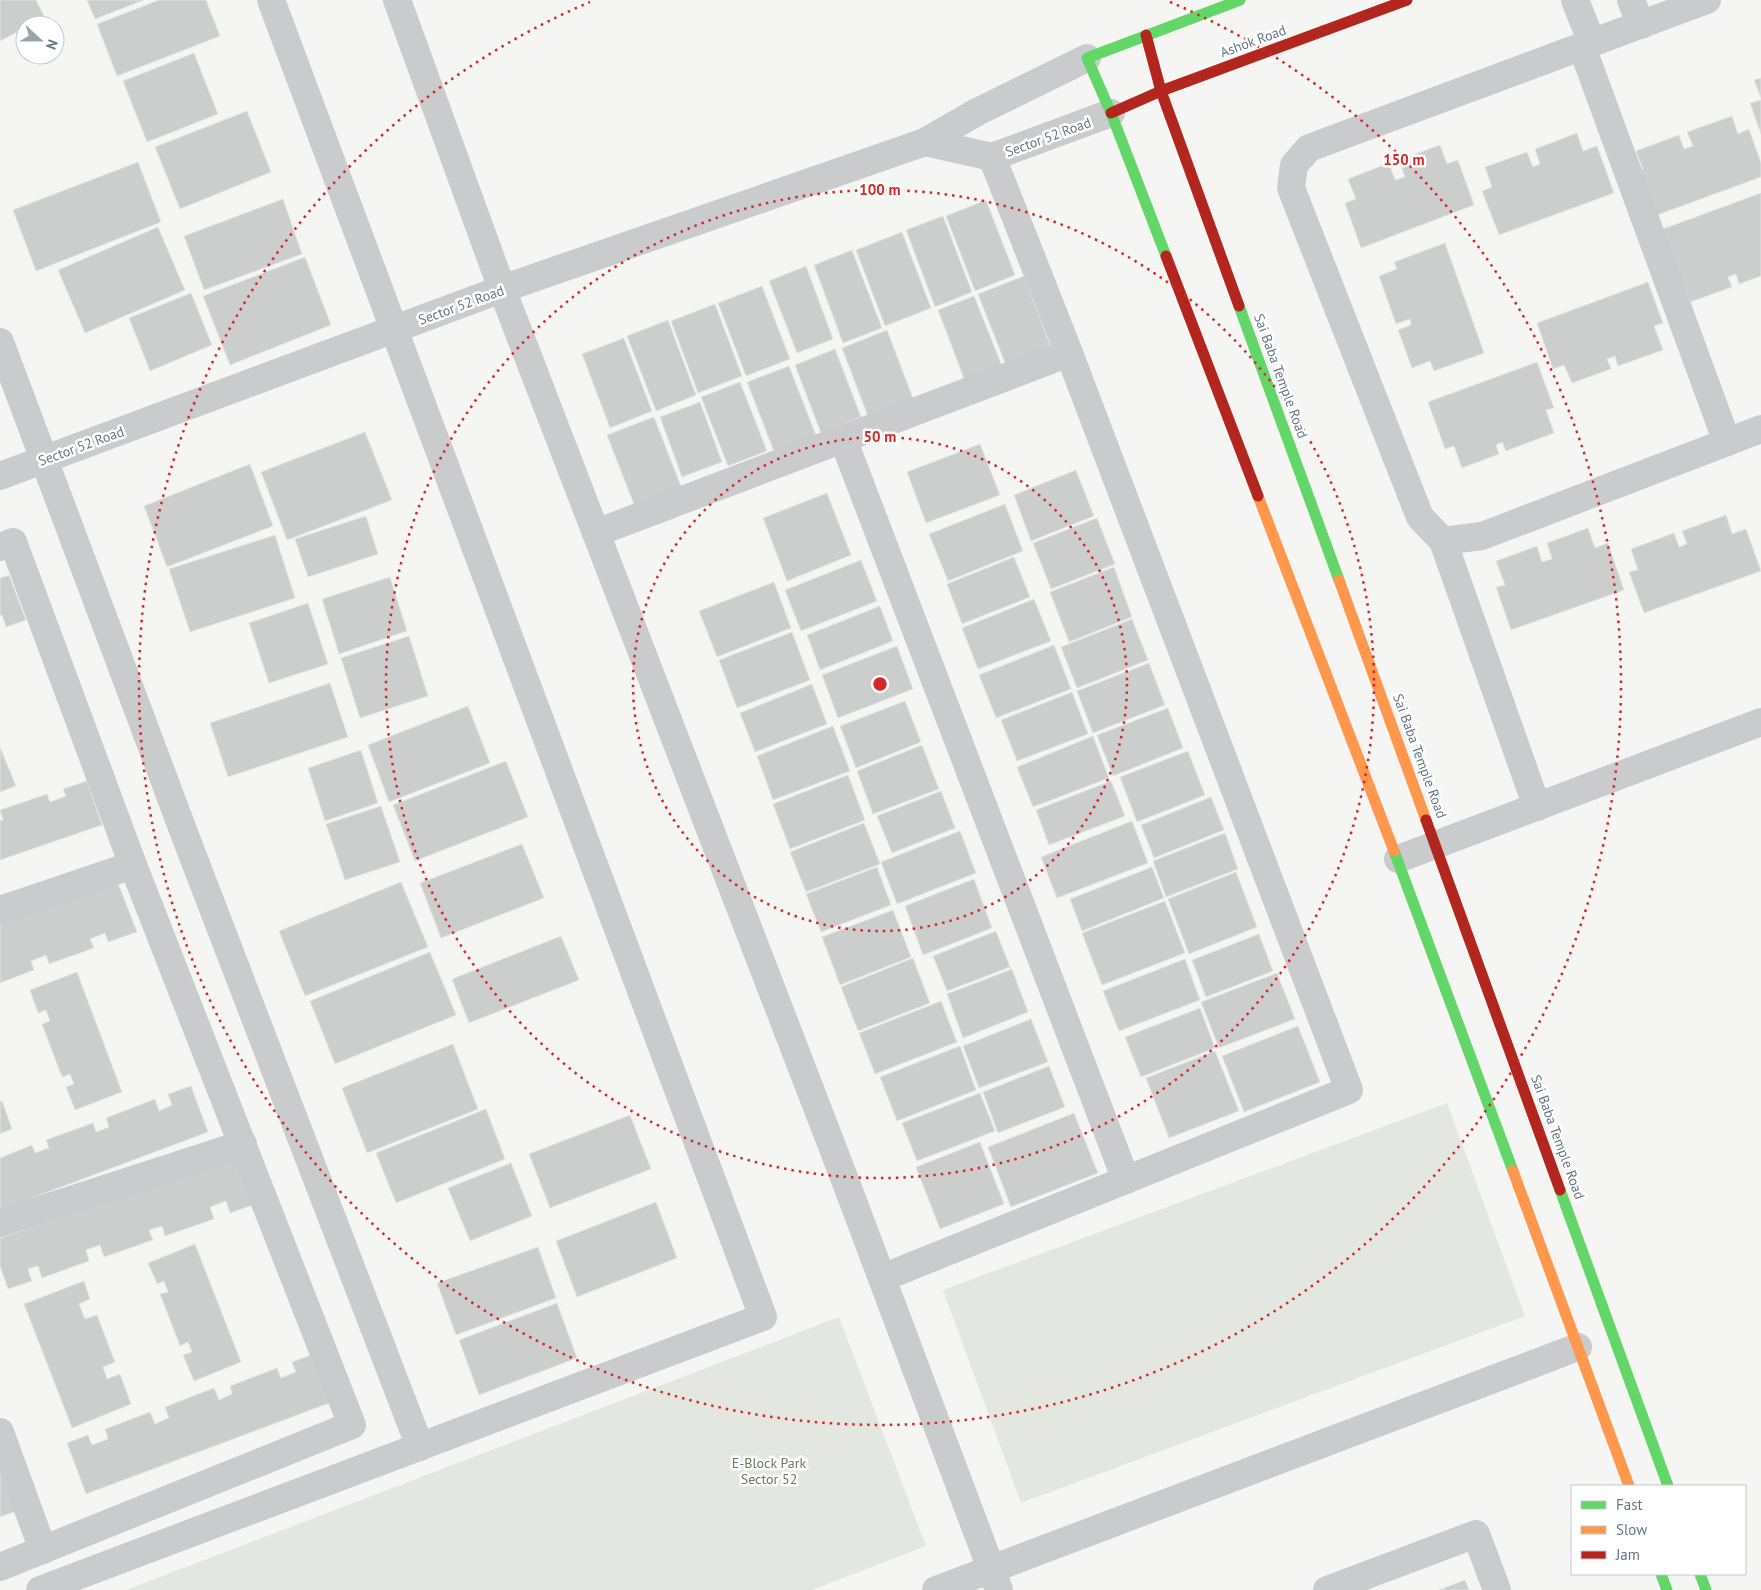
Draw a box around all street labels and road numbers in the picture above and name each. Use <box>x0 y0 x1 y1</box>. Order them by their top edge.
street label: Ashok Road <box>1218 21 1288 61</box>
street label: Sector 52 Road <box>1003 113 1093 161</box>
street label: Sector 52 Road <box>416 281 506 329</box>
street label: Sai Baba Temple Road <box>1250 311 1312 441</box>
street label: Sector 52 Road <box>36 422 126 470</box>
street label: Sai Baba Temple Road <box>1389 691 1451 821</box>
street label: Sai Baba Temple Road <box>1527 1072 1589 1202</box>

